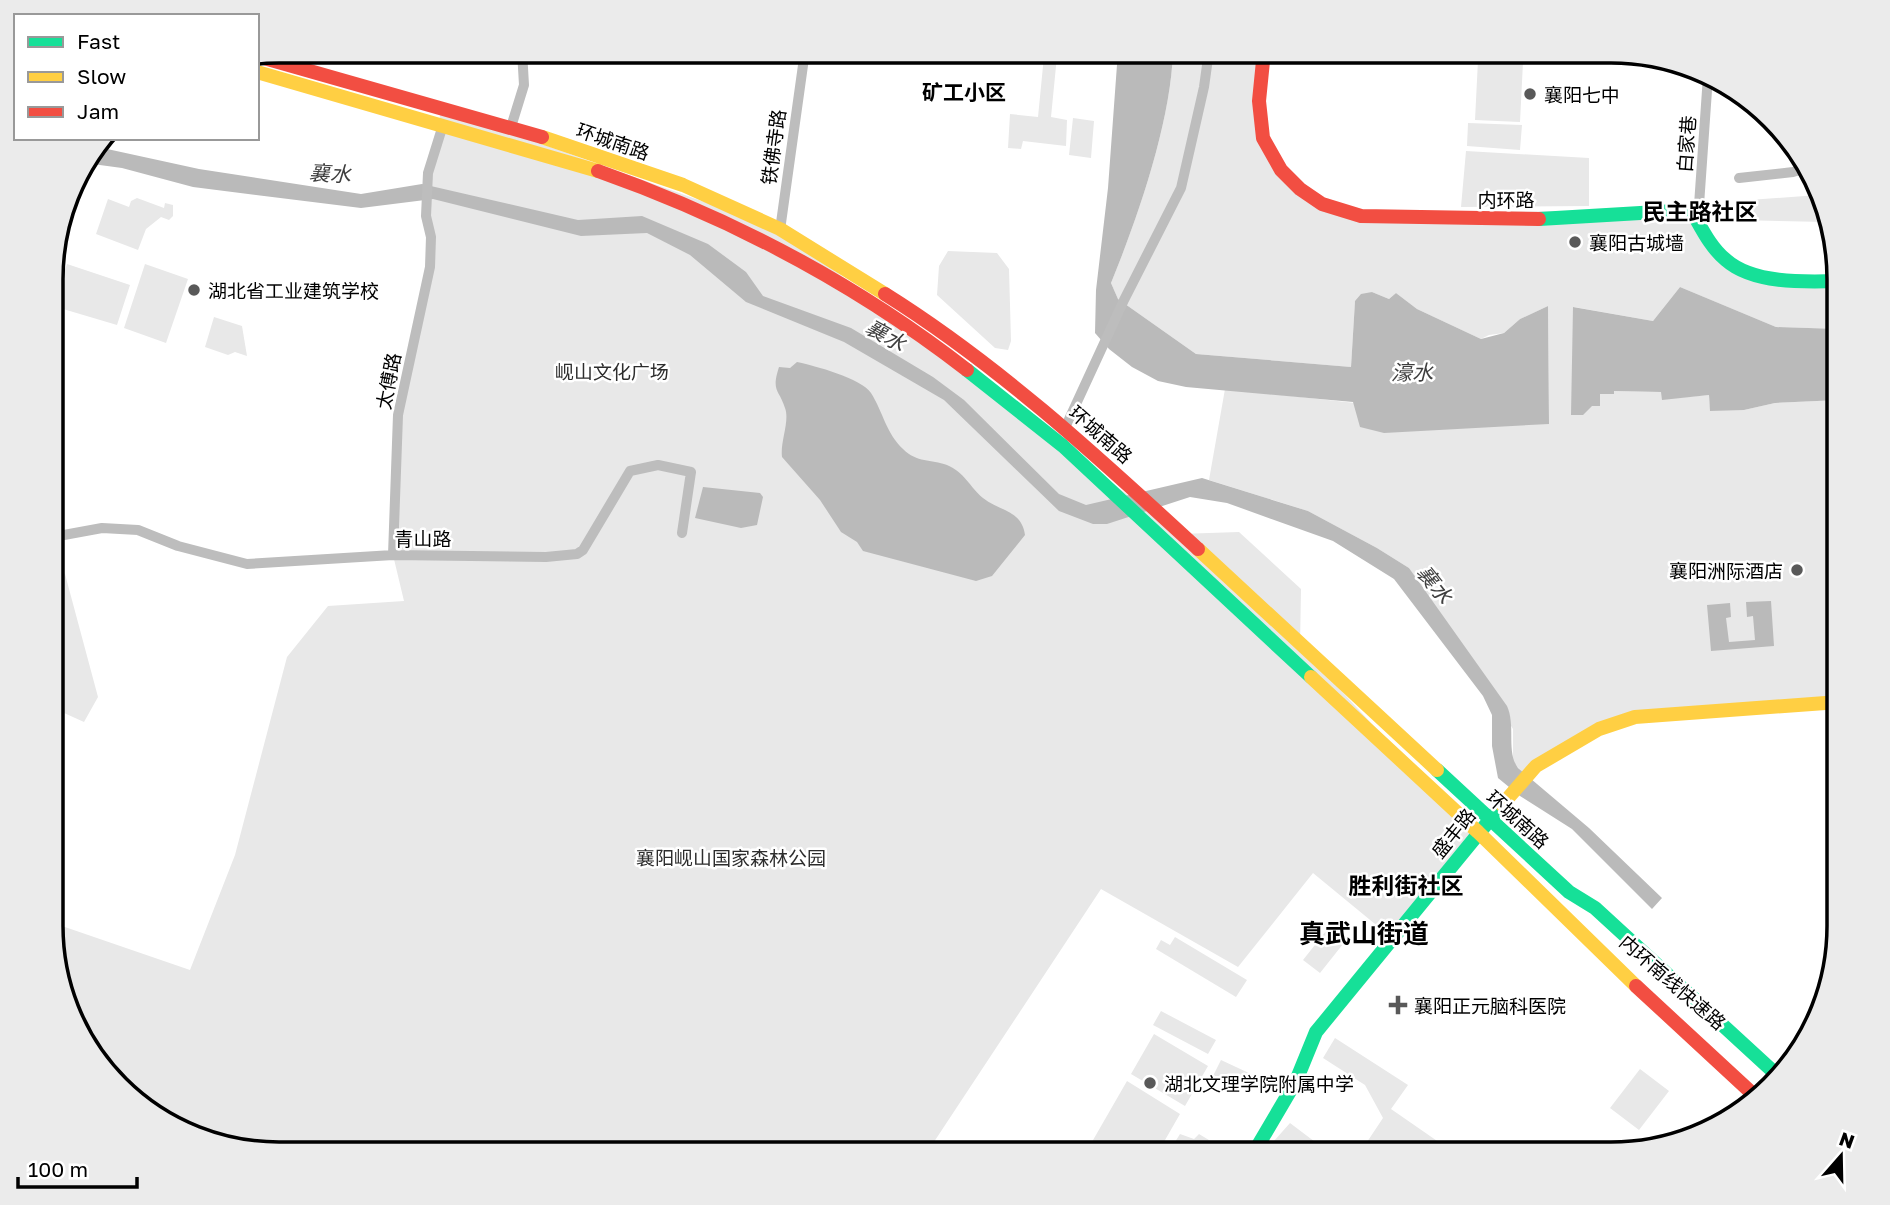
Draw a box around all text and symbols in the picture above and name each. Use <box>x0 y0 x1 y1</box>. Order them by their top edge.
legend <box>14 14 259 140</box>
text: Fast <box>77 28 120 54</box>
text: Slow <box>77 63 126 89</box>
district label: 矿工小区 <box>922 79 1006 105</box>
place label: 襄阳七中 <box>1544 83 1620 106</box>
marker: 襄阳七中 <box>1522 86 1538 102</box>
text: Jam <box>77 98 119 124</box>
street label: 铁佛寺路 <box>756 108 790 186</box>
street label: 白家巷 <box>1673 115 1699 173</box>
street label: 环城南路 <box>573 118 653 164</box>
water label: 襄水 <box>308 159 353 187</box>
street label: 内环路 <box>1477 188 1535 211</box>
district label: 民主路社区 <box>1643 197 1758 225</box>
place label: 襄阳古城墙 <box>1589 231 1684 254</box>
marker: 襄阳古城墙 <box>1567 234 1583 250</box>
place label: 湖北省工业建筑学校 <box>208 279 379 302</box>
marker: 湖北省工业建筑学校 <box>186 282 202 298</box>
water label: 襄水 <box>861 313 912 357</box>
street label: 太傅路 <box>371 351 405 411</box>
water label: 濠水 <box>1391 359 1434 385</box>
park label: 岘山文化广场 <box>555 360 669 383</box>
street label: 环城南路 <box>1065 400 1137 468</box>
street label: 青山路 <box>394 527 452 550</box>
water label: 襄水 <box>1412 559 1459 609</box>
place label: 襄阳洲际酒店 <box>1669 559 1783 582</box>
marker: 襄阳洲际酒店 <box>1789 562 1805 578</box>
street label: 环城南路 <box>1482 785 1554 853</box>
street label: 盛丰路 <box>1426 804 1480 862</box>
park label: 襄阳岘山国家森林公园 <box>636 846 826 869</box>
district label: 胜利街社区 <box>1349 871 1464 899</box>
district label: 真武山街道 <box>1299 918 1429 949</box>
street label: 内环南线快速路 <box>1615 930 1731 1034</box>
place label: 襄阳正元脑科医院 <box>1414 994 1566 1017</box>
marker: 襄阳正元脑科医院 <box>1388 995 1408 1015</box>
place label: 湖北文理学院附属中学 <box>1164 1072 1354 1095</box>
marker: 湖北文理学院附属中学 <box>1142 1075 1158 1091</box>
north arrow <box>1806 1121 1876 1191</box>
text: N <box>1836 1126 1858 1153</box>
scale bar <box>18 1146 136 1190</box>
text: 100 m <box>28 1156 88 1182</box>

